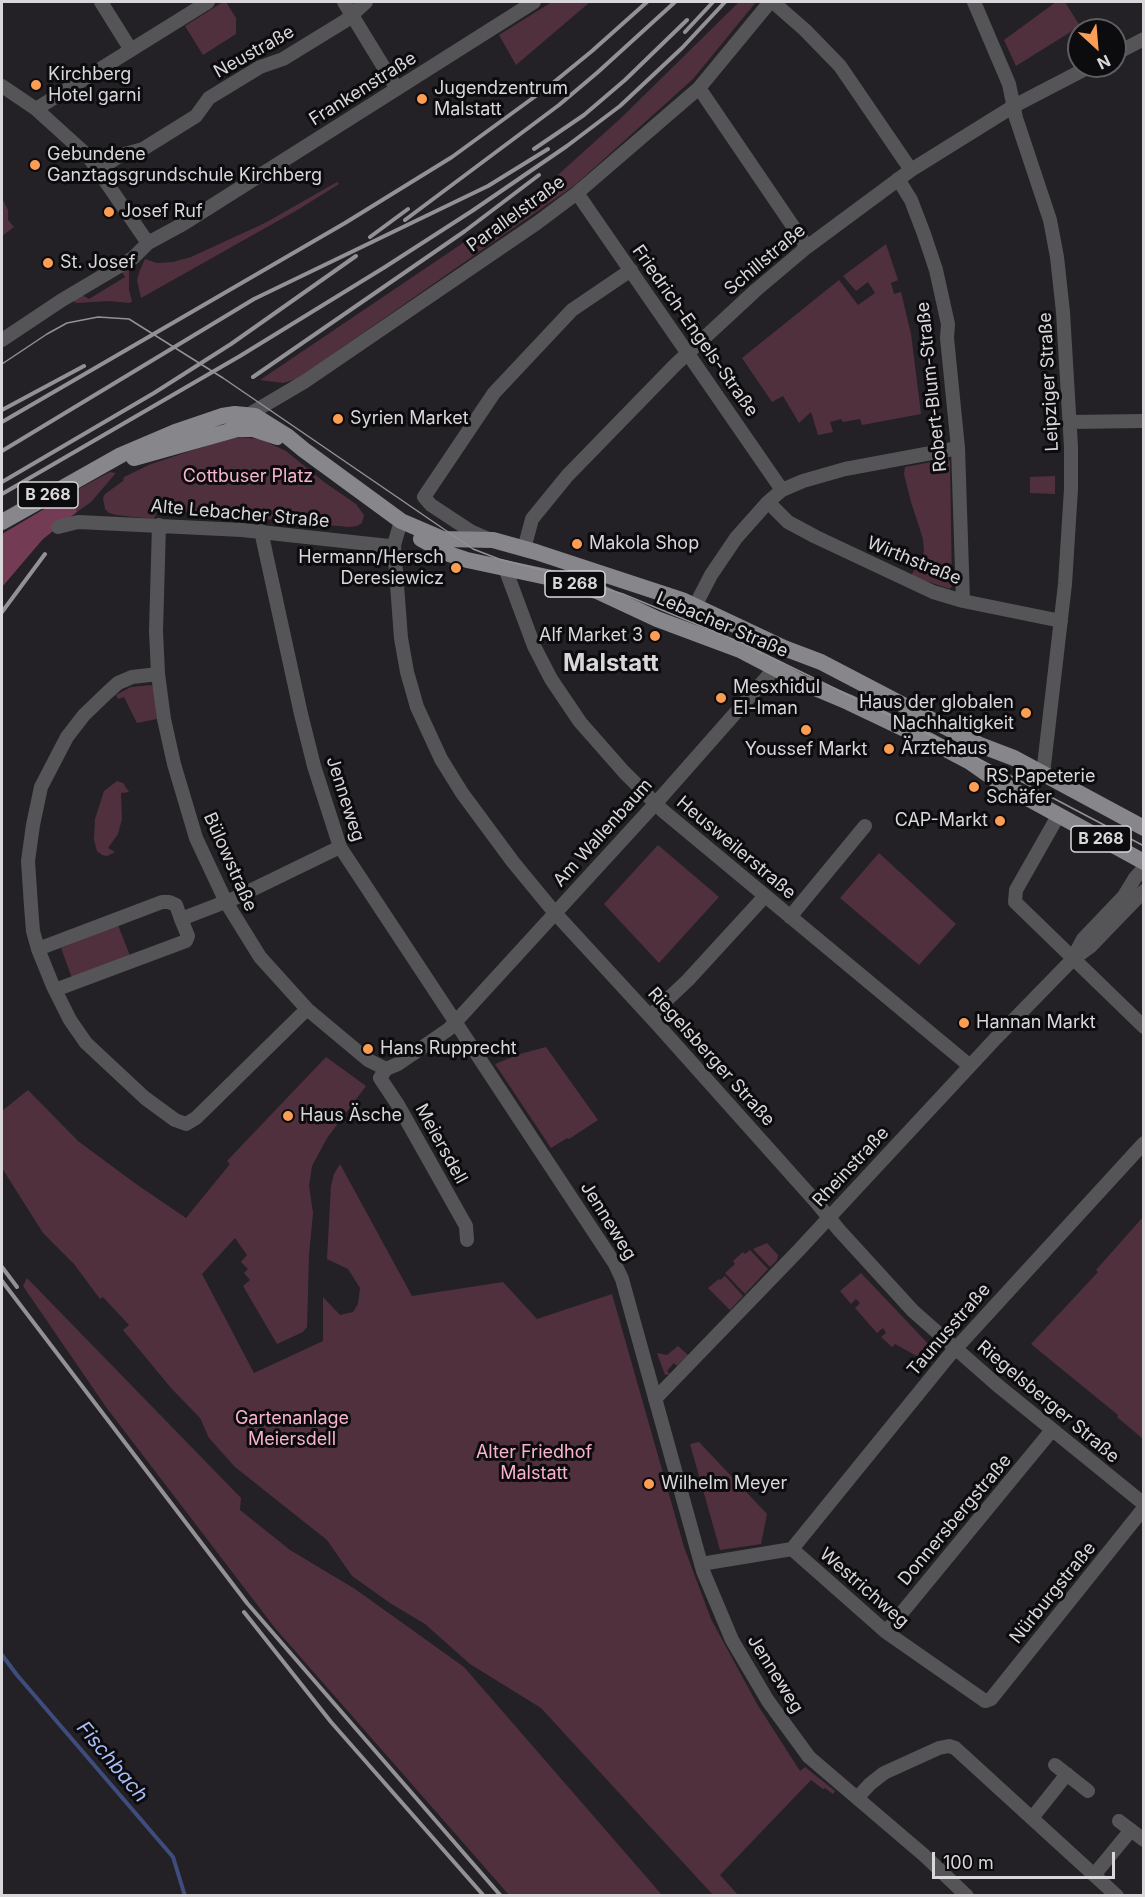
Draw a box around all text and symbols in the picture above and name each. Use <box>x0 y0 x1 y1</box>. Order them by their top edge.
north arrow <box>1067 18 1127 78</box>
street label: Neustraße <box>210 21 298 83</box>
street label: Frankenstraße <box>306 47 420 131</box>
text: N <box>1094 51 1114 74</box>
place label: Kirchberg Hotel garni <box>48 64 141 106</box>
marker: Kirchberg Hotel garni <box>29 78 43 92</box>
place label: Jugendzentrum Malstatt <box>434 78 568 121</box>
marker: Jugendzentrum Malstatt <box>415 92 429 106</box>
place label: Gebundene Ganztagsgrundschule Kirchberg <box>47 144 322 186</box>
marker: Gebundene Ganztagsgrundschule Kirchberg <box>28 158 42 172</box>
street label: Parallelstraße <box>463 171 569 257</box>
place label: Josef Ruf <box>121 201 203 223</box>
marker: Josef Ruf <box>102 205 116 219</box>
street label: Schillstraße <box>720 220 810 300</box>
street label: Friedrich-Engels-Straße <box>627 241 763 421</box>
place label: St. Josef <box>60 252 135 274</box>
marker: St. Josef <box>41 256 55 270</box>
street label: Robert-Blum-Straße <box>912 301 952 473</box>
street label: Leipziger Straße <box>1035 312 1063 452</box>
place label: Syrien Market <box>350 408 469 430</box>
marker: Syrien Market <box>331 412 345 426</box>
park label: Cottbuser Platz <box>183 466 313 488</box>
road number: B 268 <box>18 482 78 508</box>
street label: Alte Lebacher Straße <box>150 495 330 533</box>
street label: Wirthstraße <box>864 532 964 590</box>
place label: Makola Shop <box>589 533 699 555</box>
marker: Makola Shop <box>570 537 584 551</box>
place label: Hermann/Hersch Deresiewicz <box>298 547 444 590</box>
marker: Hermann/Hersch Deresiewicz <box>449 561 463 575</box>
road number: B 268 <box>545 571 605 597</box>
street label: Lebacher Straße <box>653 587 791 663</box>
place label: Alf Market 3 <box>539 625 643 647</box>
marker: Alf Market 3 <box>648 629 662 643</box>
district label: Malstatt <box>563 650 659 678</box>
place label: Mesxhidul El-Iman <box>733 677 820 720</box>
marker: Mesxhidul El-Iman <box>714 691 728 705</box>
place label: Haus der globalen Nachhaltigkeit <box>859 692 1014 734</box>
marker: Haus der globalen Nachhaltigkeit <box>1019 706 1033 720</box>
marker: Youssef Markt <box>799 723 813 737</box>
place label: Ärztehaus <box>901 738 987 760</box>
place label: Youssef Markt <box>745 739 867 761</box>
marker: Ärztehaus <box>882 742 896 756</box>
street label: Jenneweg <box>321 754 369 844</box>
place label: RS Papeterie Schäfer <box>986 766 1095 808</box>
street label: Am Wallenbaum <box>549 775 657 891</box>
marker: RS Papeterie Schäfer <box>967 780 981 794</box>
street label: Heusweilerstraße <box>672 792 800 904</box>
street label: Bülowstraße <box>199 809 261 915</box>
place label: CAP-Markt <box>895 810 988 832</box>
marker: CAP-Markt <box>993 814 1007 828</box>
road number: B 268 <box>1071 826 1131 852</box>
street label: Riegelsberger Straße <box>643 983 779 1131</box>
place label: Hannan Markt <box>976 1012 1096 1034</box>
marker: Hannan Markt <box>957 1016 971 1030</box>
place label: Hans Rupprecht <box>380 1038 517 1060</box>
marker: Hans Rupprecht <box>361 1042 375 1056</box>
street label: Meiersdell <box>410 1100 472 1188</box>
place label: Haus Äsche <box>300 1105 402 1127</box>
marker: Haus Äsche <box>281 1109 295 1123</box>
street label: Rheinstraße <box>808 1122 894 1212</box>
street label: Jenneweg <box>575 1178 641 1264</box>
street label: Taunusstraße <box>903 1279 995 1381</box>
street label: Riegelsberger Straße <box>972 1336 1124 1468</box>
park label: Gartenanlage Meiersdell <box>235 1408 349 1450</box>
park label: Alter Friedhof Malstatt <box>476 1442 592 1484</box>
street label: Donnersbergstraße <box>894 1450 1016 1590</box>
place label: Wilhelm Meyer <box>661 1473 787 1495</box>
marker: Wilhelm Meyer <box>642 1477 656 1491</box>
street label: Nürburgstraße <box>1005 1538 1101 1648</box>
street label: Westrichweg <box>815 1543 913 1633</box>
street label: Jenneweg <box>742 1631 808 1717</box>
water label: Fischbach <box>71 1717 153 1807</box>
scale bar <box>935 1840 1118 1878</box>
text: 100 m <box>943 1852 994 1873</box>

